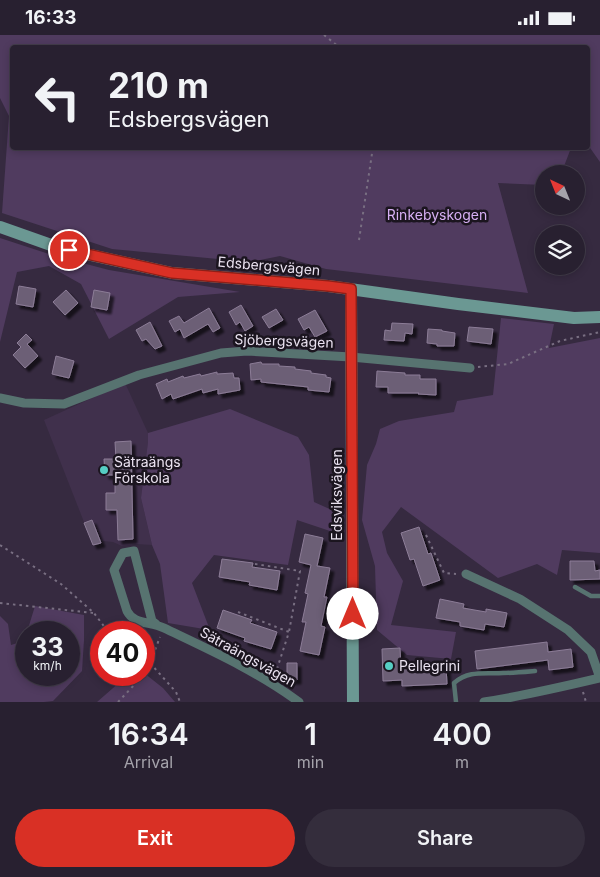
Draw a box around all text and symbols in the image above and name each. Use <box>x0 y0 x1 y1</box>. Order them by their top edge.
text: 16:33 <box>25 6 76 29</box>
text: 210 m <box>108 64 209 106</box>
icon: left <box>25 65 90 130</box>
text: Edsbergsvägen <box>108 106 270 132</box>
north arrow <box>535 165 585 215</box>
map controls <box>535 165 585 275</box>
park label: Rinkebyskogen <box>387 206 487 223</box>
button: layers <box>535 225 585 275</box>
pin <box>48 229 90 271</box>
icon: arrive <box>55 236 83 264</box>
street label: Edsbergsvägen <box>217 253 321 278</box>
street label: Sjöbergsvägen <box>234 330 334 351</box>
street label: Edsviksvägen <box>328 449 345 541</box>
place label: Sätraängs Förskola <box>114 453 181 486</box>
marker: Sätraängs Förskola <box>98 464 110 476</box>
position arrow <box>326 587 378 639</box>
speed limit sign: 40 <box>90 621 155 686</box>
street label: Sätraängsvägen <box>197 623 299 690</box>
text: 33 <box>31 632 64 662</box>
place label: Pellegrini <box>399 657 460 674</box>
text: km/h <box>33 658 62 673</box>
marker: Pellegrini <box>383 660 395 672</box>
text: 16:34 <box>108 716 189 752</box>
text: 1 <box>304 716 317 752</box>
text: 400 <box>432 716 492 752</box>
text: Arrival <box>124 752 173 772</box>
text: min <box>297 752 324 772</box>
text: m <box>455 752 469 772</box>
button: Exit <box>15 809 295 867</box>
button: Share <box>305 809 585 867</box>

